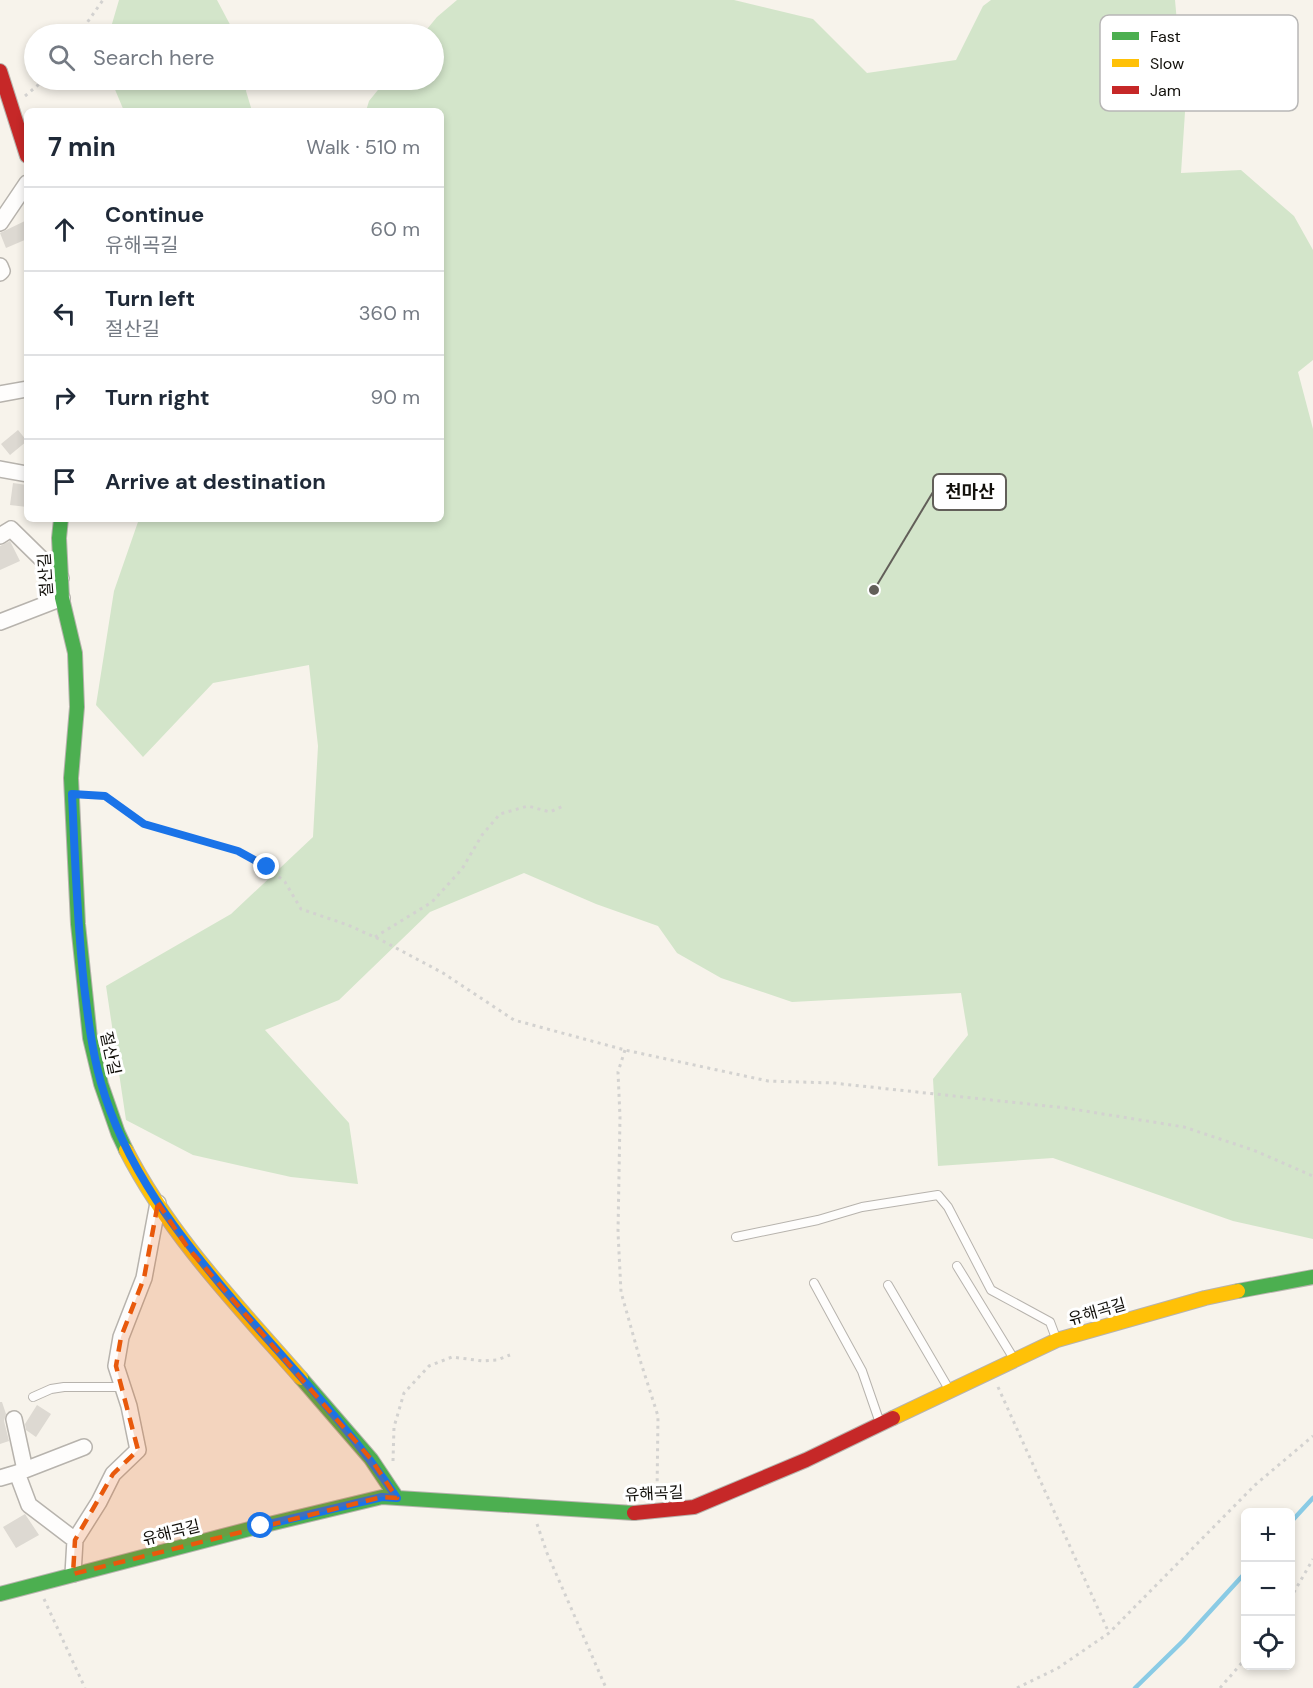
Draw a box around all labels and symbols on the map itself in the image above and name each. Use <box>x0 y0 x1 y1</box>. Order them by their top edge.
legend <box>1100 15 1298 111</box>
text: Fast <box>1150 26 1181 47</box>
text: Slow <box>1150 53 1184 74</box>
text: Jam <box>1150 80 1181 101</box>
callout: 천마산 <box>933 474 1006 510</box>
text: 천마산 <box>945 480 995 504</box>
street label: 절산길 <box>33 552 58 598</box>
route end <box>253 853 279 879</box>
street label: 절산길 <box>96 1029 125 1077</box>
street label: 유해곡길 <box>1066 1293 1128 1330</box>
street label: 유해곡길 <box>624 1481 684 1506</box>
route start <box>247 1512 273 1538</box>
street label: 유해곡길 <box>140 1515 202 1550</box>

